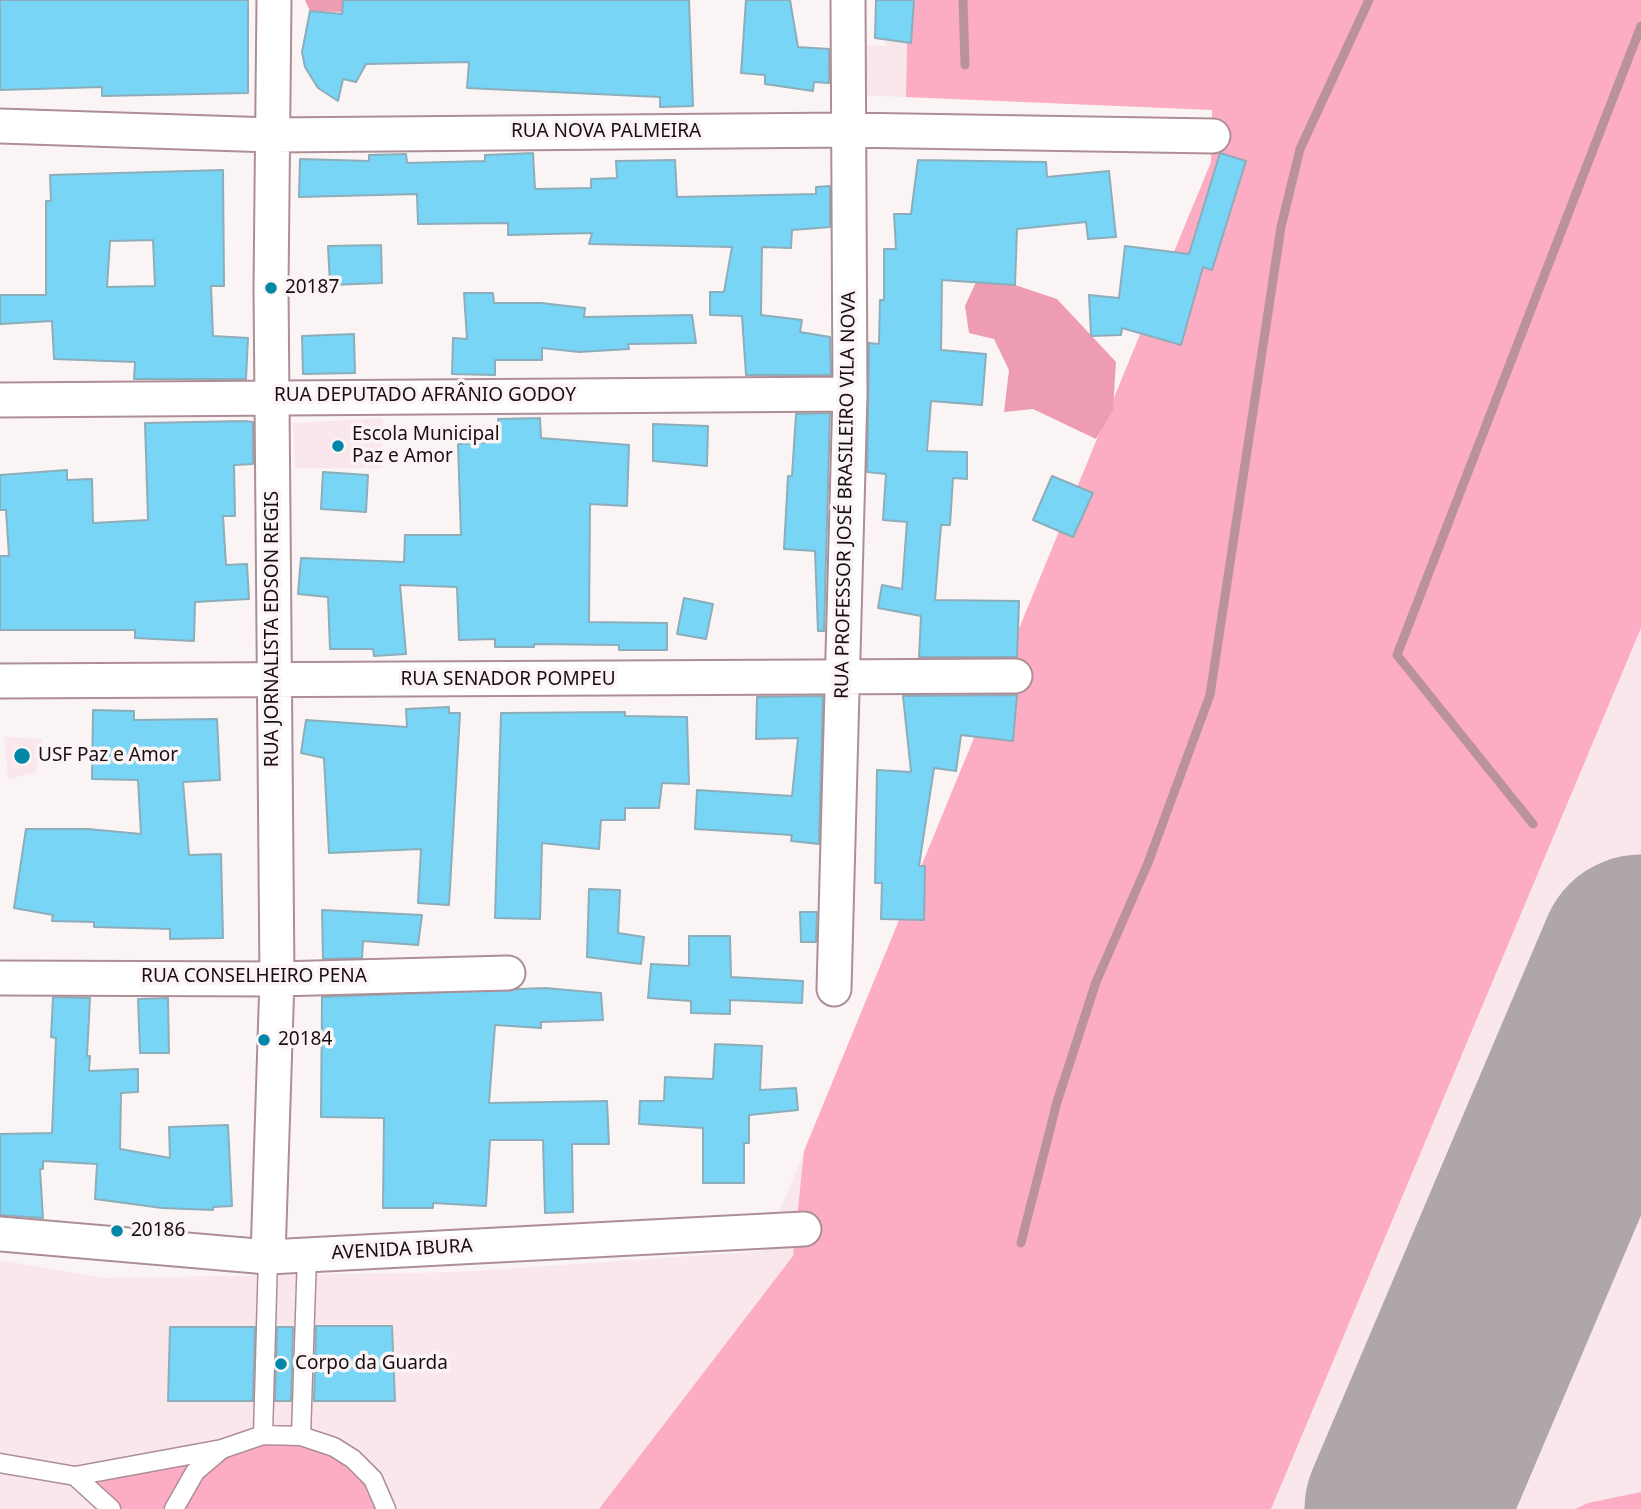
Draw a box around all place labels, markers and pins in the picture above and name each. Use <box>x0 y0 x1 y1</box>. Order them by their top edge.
place label: 20187 <box>285 277 339 299</box>
marker: 20187 <box>263 280 279 296</box>
place label: Escola Municipal Paz e Amor <box>352 424 500 468</box>
marker: Escola Municipal Paz e Amor <box>330 438 346 454</box>
place label: USF Paz e Amor <box>38 745 178 767</box>
marker: USF Paz e Amor <box>12 746 32 766</box>
place label: 20184 <box>278 1029 332 1051</box>
marker: 20184 <box>256 1032 272 1048</box>
place label: 20186 <box>131 1220 185 1242</box>
marker: 20186 <box>109 1223 125 1239</box>
place label: Corpo da Guarda <box>295 1353 448 1375</box>
marker: Corpo da Guarda <box>273 1356 289 1372</box>

